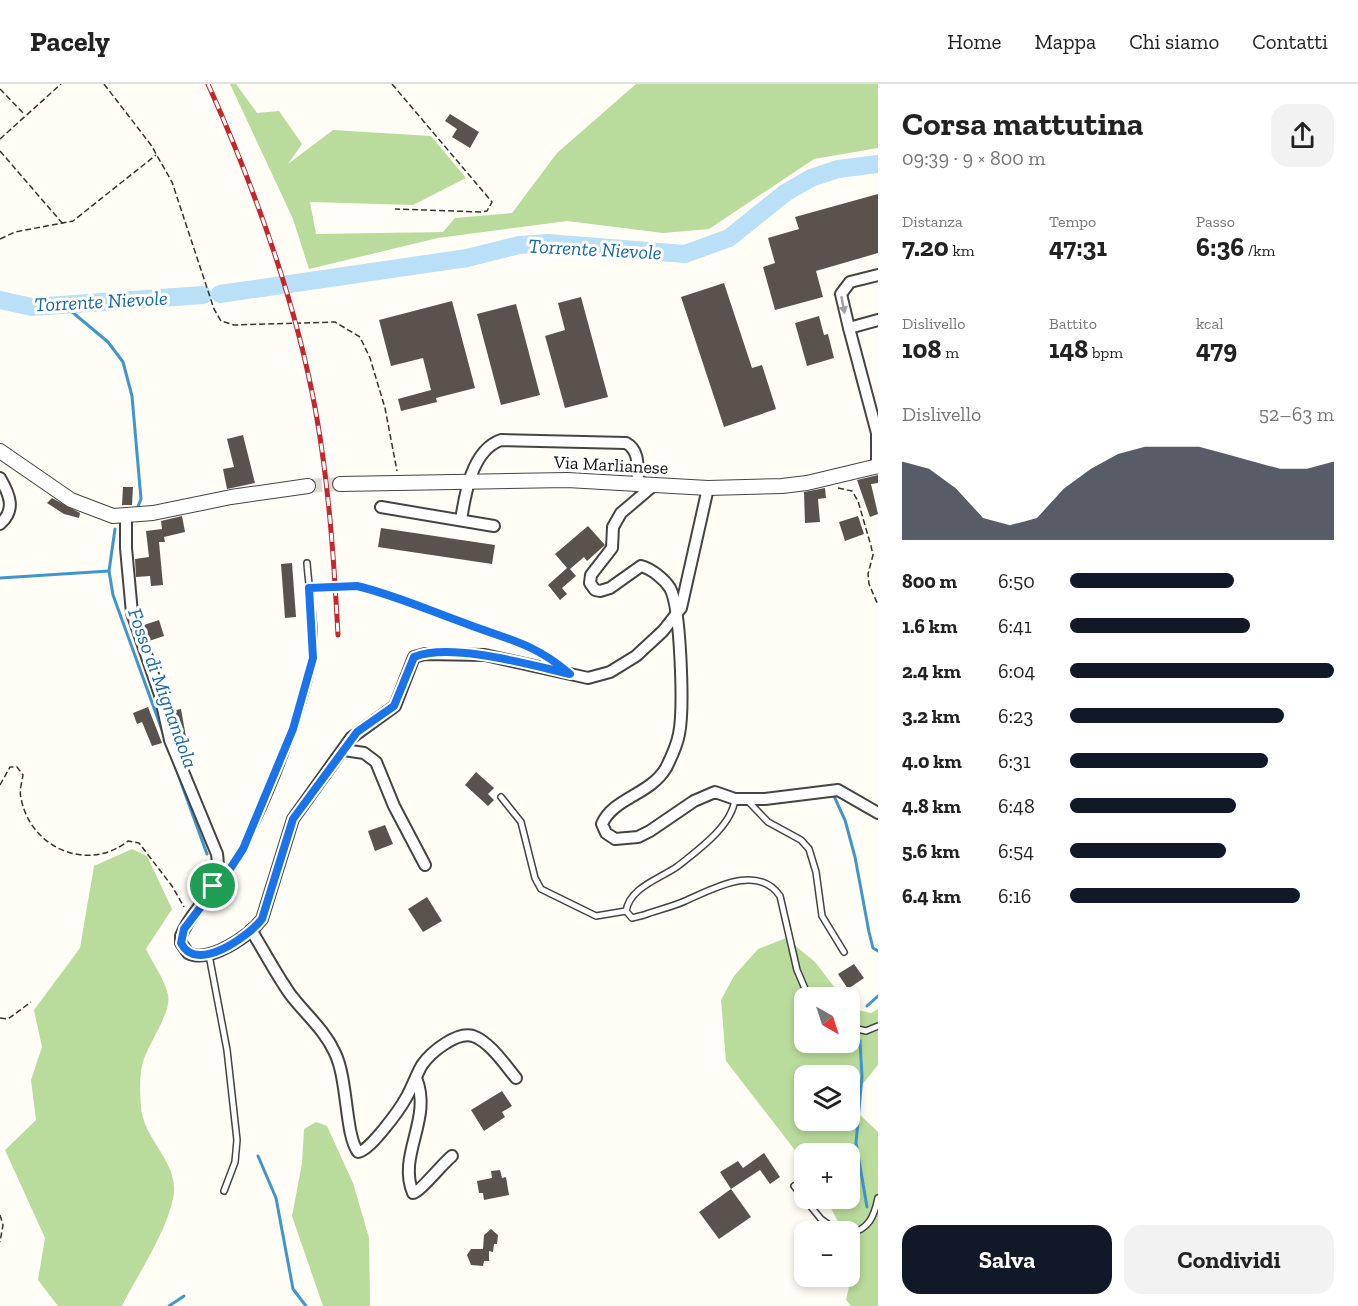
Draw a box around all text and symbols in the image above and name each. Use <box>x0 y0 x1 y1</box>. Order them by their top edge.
text: Pacely <box>30 25 110 58</box>
text: Home <box>947 29 1001 54</box>
text: Mappa <box>1034 29 1096 54</box>
text: Chi siamo <box>1129 29 1219 54</box>
text: Contatti <box>1252 29 1328 54</box>
text: Corsa mattutina <box>902 104 1144 143</box>
button: share <box>1271 104 1334 167</box>
text: 09:39 · 9 × 800 m <box>902 146 1046 170</box>
text: Distanza <box>902 212 963 231</box>
text: Tempo <box>1049 212 1096 231</box>
text: Passo <box>1196 212 1235 231</box>
text: 7.20 <box>902 231 949 263</box>
text: 47:31 <box>1049 231 1107 263</box>
text: 6:36 <box>1196 231 1244 263</box>
water label: Torrente Nievole <box>528 234 662 264</box>
text: km <box>949 241 975 260</box>
text: /km <box>1244 241 1275 260</box>
water label: Torrente Nievole <box>34 286 168 316</box>
one-way arrow <box>839 295 848 314</box>
text: Dislivello <box>902 314 965 333</box>
text: Battito <box>1049 314 1097 333</box>
text: kcal <box>1196 314 1223 333</box>
text: 108 <box>902 333 942 365</box>
text: 148 <box>1049 333 1088 365</box>
text: 479 <box>1196 333 1237 365</box>
text: m <box>942 343 959 362</box>
text: bpm <box>1088 343 1123 362</box>
text: Dislivello <box>902 402 981 426</box>
text: 52–63 m <box>1259 402 1334 426</box>
street label: Via Marlianese <box>552 451 669 479</box>
text: 800 m <box>902 569 957 593</box>
text: 6:50 <box>998 569 1035 593</box>
water label: Fosso di Mignandola <box>123 605 203 771</box>
text: 1.6 km <box>902 614 957 638</box>
text: 6:41 <box>998 614 1032 638</box>
text: 2.4 km <box>902 659 961 683</box>
text: 6:04 <box>998 659 1035 683</box>
text: 3.2 km <box>902 704 960 728</box>
text: 6:23 <box>998 704 1033 728</box>
text: 4.0 km <box>902 749 962 773</box>
text: 6:31 <box>998 749 1031 773</box>
text: 4.8 km <box>902 794 961 818</box>
text: 6:48 <box>998 794 1035 818</box>
text: 5.6 km <box>902 839 960 863</box>
text: 6:54 <box>998 839 1034 863</box>
pin <box>187 860 238 911</box>
icon: arrive <box>196 869 229 902</box>
text: 6.4 km <box>902 884 961 908</box>
text: 6:16 <box>998 884 1031 908</box>
north arrow <box>794 987 860 1053</box>
map controls <box>794 987 860 1287</box>
button: layers <box>794 1065 860 1131</box>
button: + <box>794 1143 860 1209</box>
button: − <box>794 1221 860 1287</box>
button: Salva <box>902 1225 1112 1294</box>
button: Condividi <box>1124 1225 1334 1294</box>

